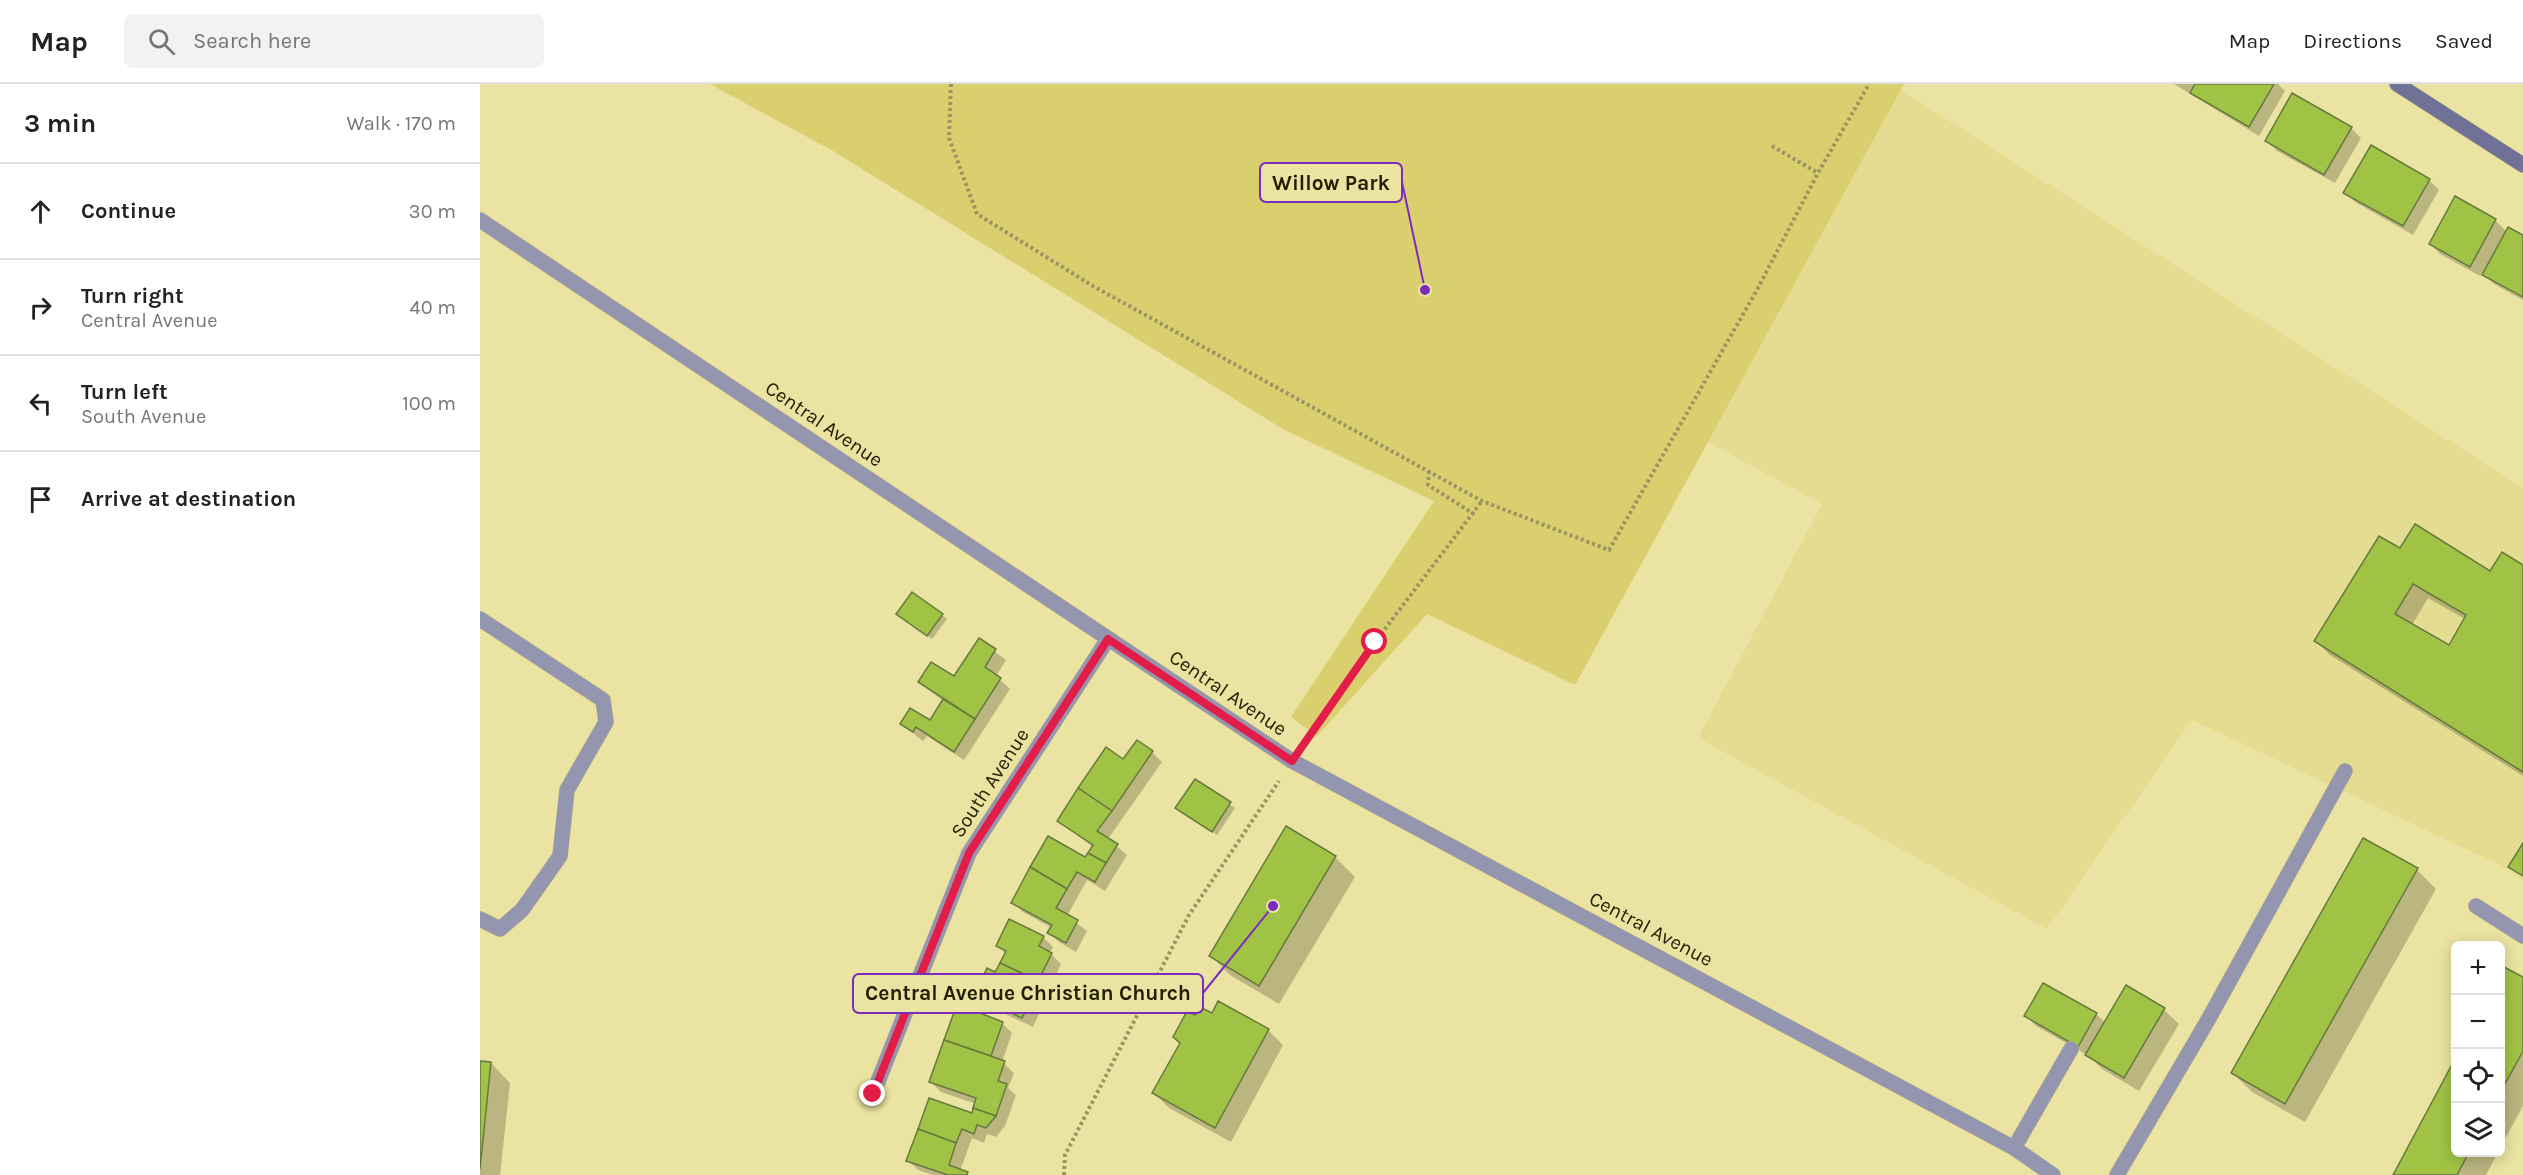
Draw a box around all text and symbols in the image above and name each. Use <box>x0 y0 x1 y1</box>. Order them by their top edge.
search box <box>124 14 544 68</box>
text: Map <box>30 25 88 58</box>
icon: search <box>145 25 178 58</box>
text: Search here <box>193 28 311 54</box>
text: Map <box>2229 29 2270 53</box>
text: Directions <box>2303 29 2402 53</box>
text: Saved <box>2435 29 2493 53</box>
text: 3 min <box>24 108 96 139</box>
text: Walk · 170 m <box>346 112 456 135</box>
callout: Willow Park <box>1260 163 1402 202</box>
text: Willow Park <box>1272 171 1390 195</box>
icon: ahead <box>24 195 57 228</box>
text: Continue <box>81 198 176 224</box>
text: 30 m <box>409 200 456 223</box>
text: Turn right <box>81 283 184 309</box>
icon: right <box>24 291 57 324</box>
text: 40 m <box>410 296 456 319</box>
text: Central Avenue <box>81 309 218 332</box>
street label: Central Avenue <box>761 376 887 472</box>
text: Turn left <box>81 379 168 405</box>
icon: left <box>24 387 57 420</box>
text: 100 m <box>402 392 456 415</box>
text: South Avenue <box>81 405 206 428</box>
icon: arrive <box>24 483 57 516</box>
text: Arrive at destination <box>81 486 296 512</box>
route start <box>1361 628 1387 654</box>
street label: Central Avenue <box>1165 645 1291 741</box>
street label: South Avenue <box>946 724 1034 842</box>
street label: Central Avenue <box>1585 887 1717 971</box>
map controls <box>2451 941 2505 1157</box>
button: + <box>2451 941 2505 995</box>
callout: Central Avenue Christian Church <box>853 974 1203 1013</box>
text: Central Avenue Christian Church <box>865 981 1191 1005</box>
button: − <box>2451 995 2505 1049</box>
button: locate <box>2451 1049 2505 1103</box>
route end <box>859 1080 885 1106</box>
button: layers <box>2451 1103 2505 1157</box>

